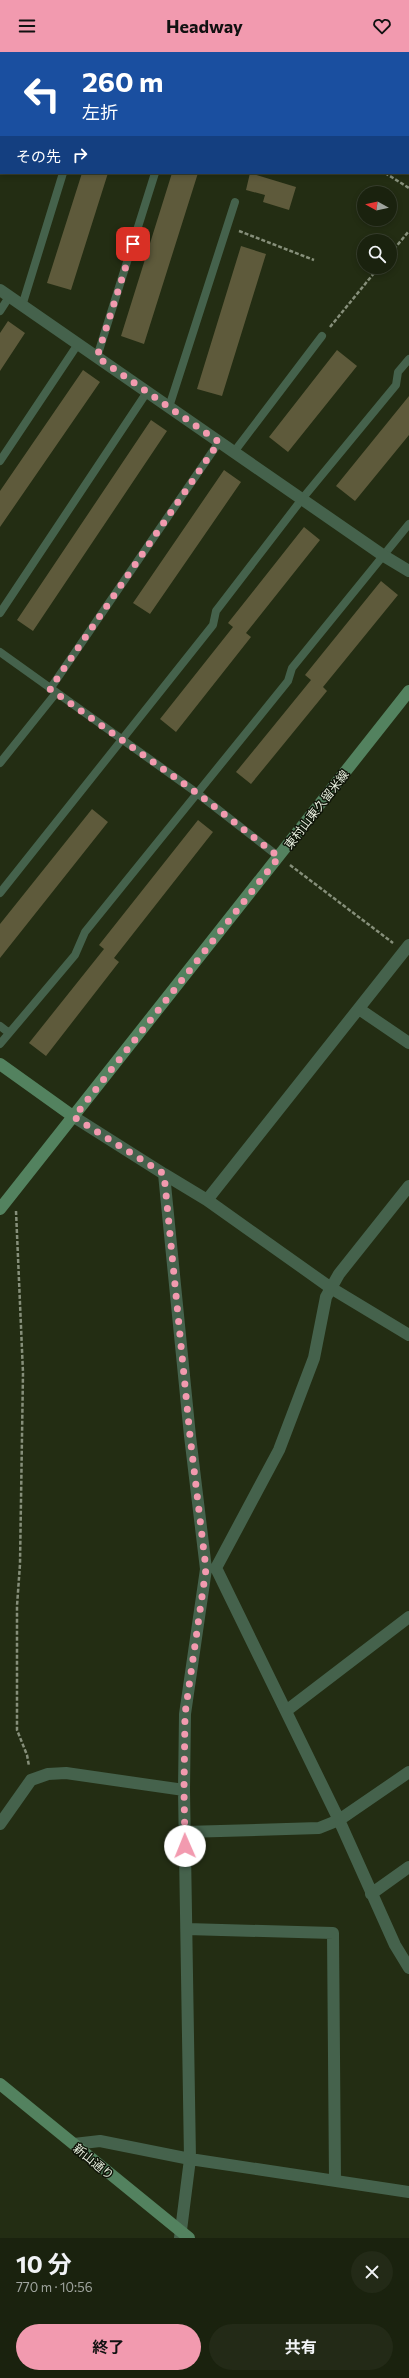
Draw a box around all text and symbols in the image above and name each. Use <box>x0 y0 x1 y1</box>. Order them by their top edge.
icon: menu <box>16 15 38 37</box>
text: Headway <box>166 15 243 37</box>
icon: heart <box>371 15 393 37</box>
text: 260 m <box>82 64 163 98</box>
icon: left <box>16 68 68 120</box>
text: 左折 <box>82 101 118 123</box>
icon: right <box>69 144 91 166</box>
text: その先 <box>16 147 61 165</box>
north arrow <box>357 186 397 226</box>
map controls <box>357 186 397 274</box>
pin <box>116 227 150 261</box>
icon: arrive <box>122 233 144 255</box>
button: search <box>357 234 397 274</box>
street label: 東村山東久留米線 <box>281 767 351 851</box>
position arrow <box>164 1825 206 1867</box>
street label: 新山通り <box>71 2140 117 2182</box>
text: 10 分 <box>16 2249 71 2278</box>
button: close <box>351 2251 393 2293</box>
text: 770 m · 10:56 <box>16 2279 93 2295</box>
button: 終了 <box>16 2324 201 2370</box>
button: 共有 <box>209 2324 393 2370</box>

